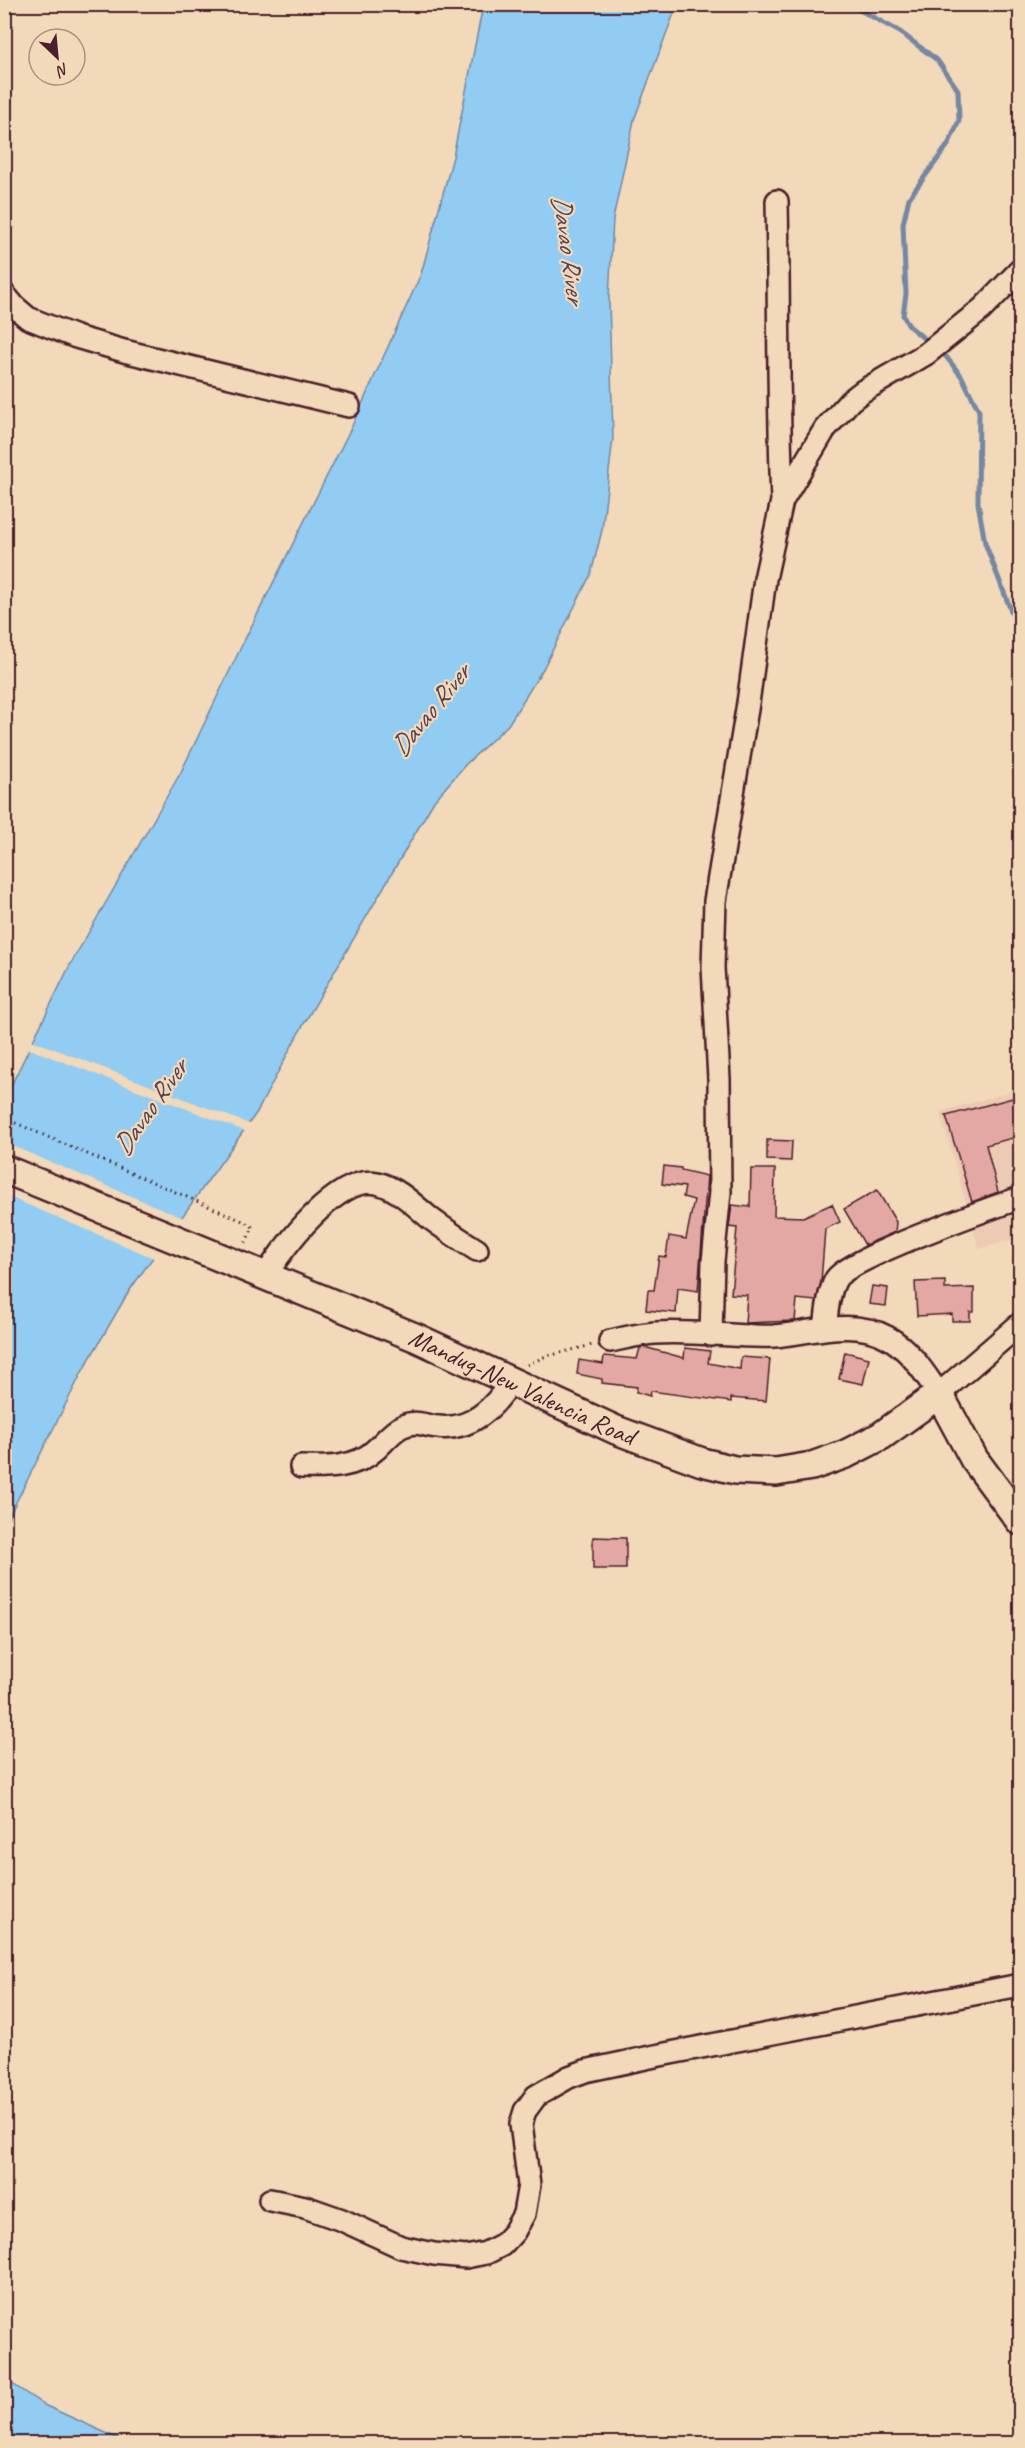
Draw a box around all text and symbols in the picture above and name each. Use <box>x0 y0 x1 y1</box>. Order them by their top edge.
north arrow <box>27 27 87 87</box>
text: N <box>52 58 72 82</box>
water label: Davao River <box>545 193 594 309</box>
water label: Davao River <box>383 654 480 763</box>
water label: Davao River <box>105 1049 198 1161</box>
street label: Mandug-New Valencia Road <box>404 1320 643 1453</box>

